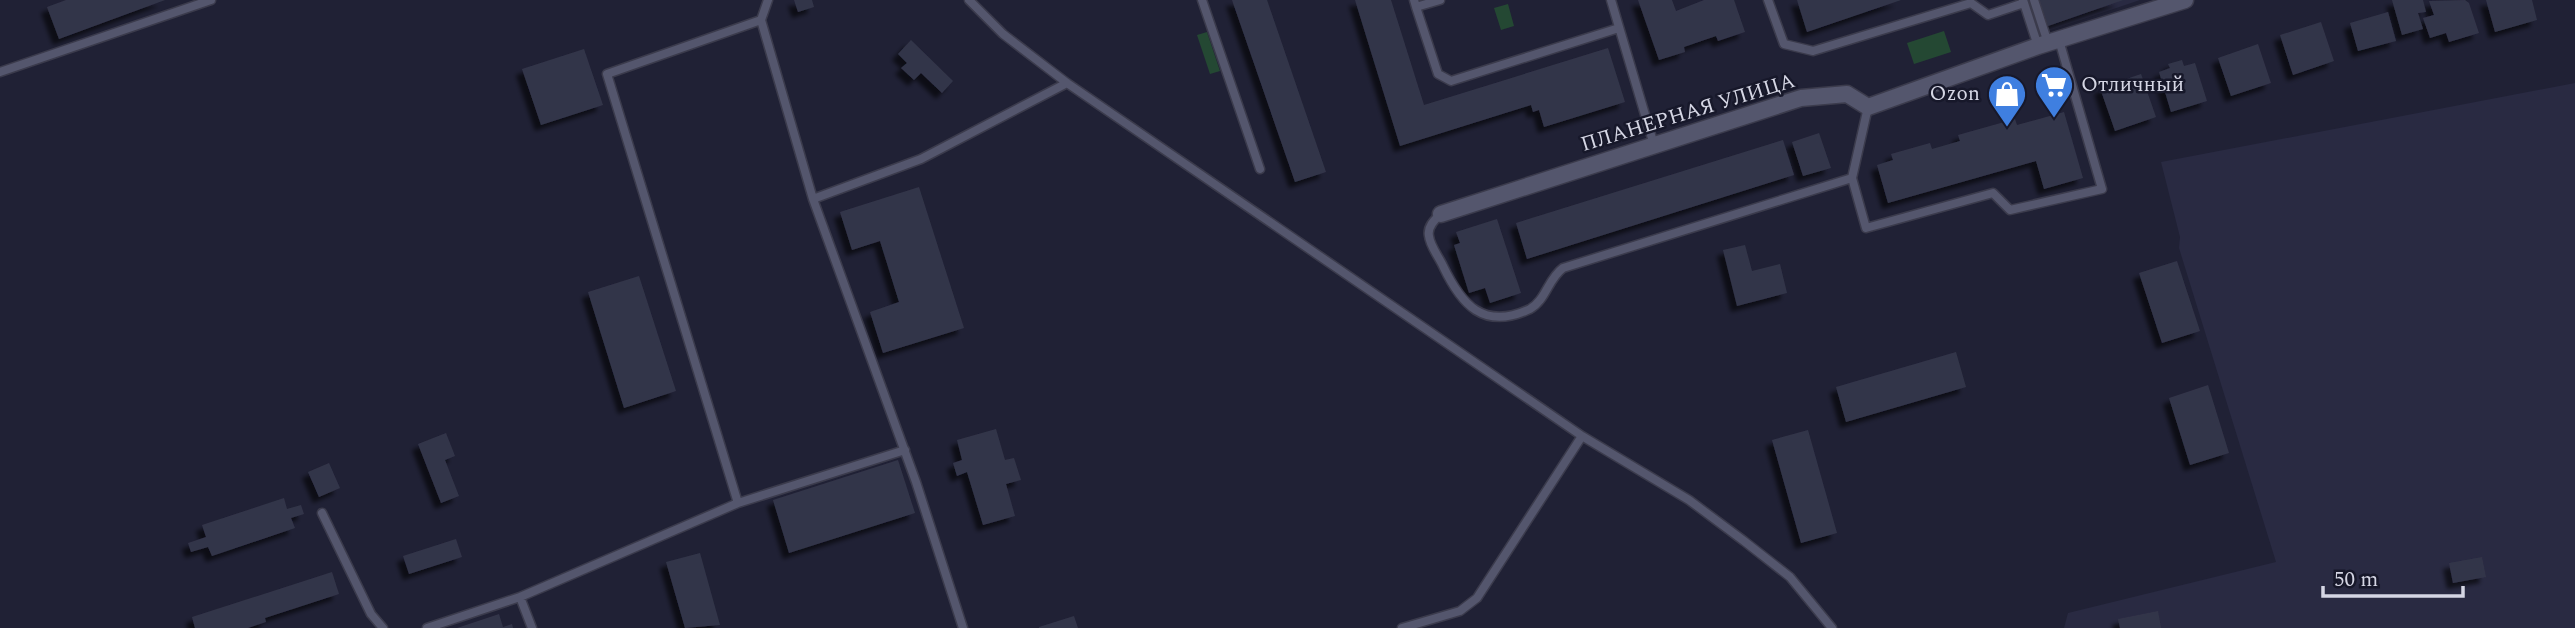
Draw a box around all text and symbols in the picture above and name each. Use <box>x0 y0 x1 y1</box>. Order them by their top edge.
supermarket icon: Отличный <box>2033 64 2075 119</box>
street label: ПЛАНЕРНАЯ УЛИЦА <box>1577 65 1799 161</box>
place label: Отличный <box>2081 69 2184 101</box>
shop icon: Ozon <box>1986 73 2028 128</box>
place label: Ozon <box>1930 78 1980 110</box>
scale bar <box>2323 554 2463 598</box>
text: 50 m <box>2334 564 2378 596</box>

